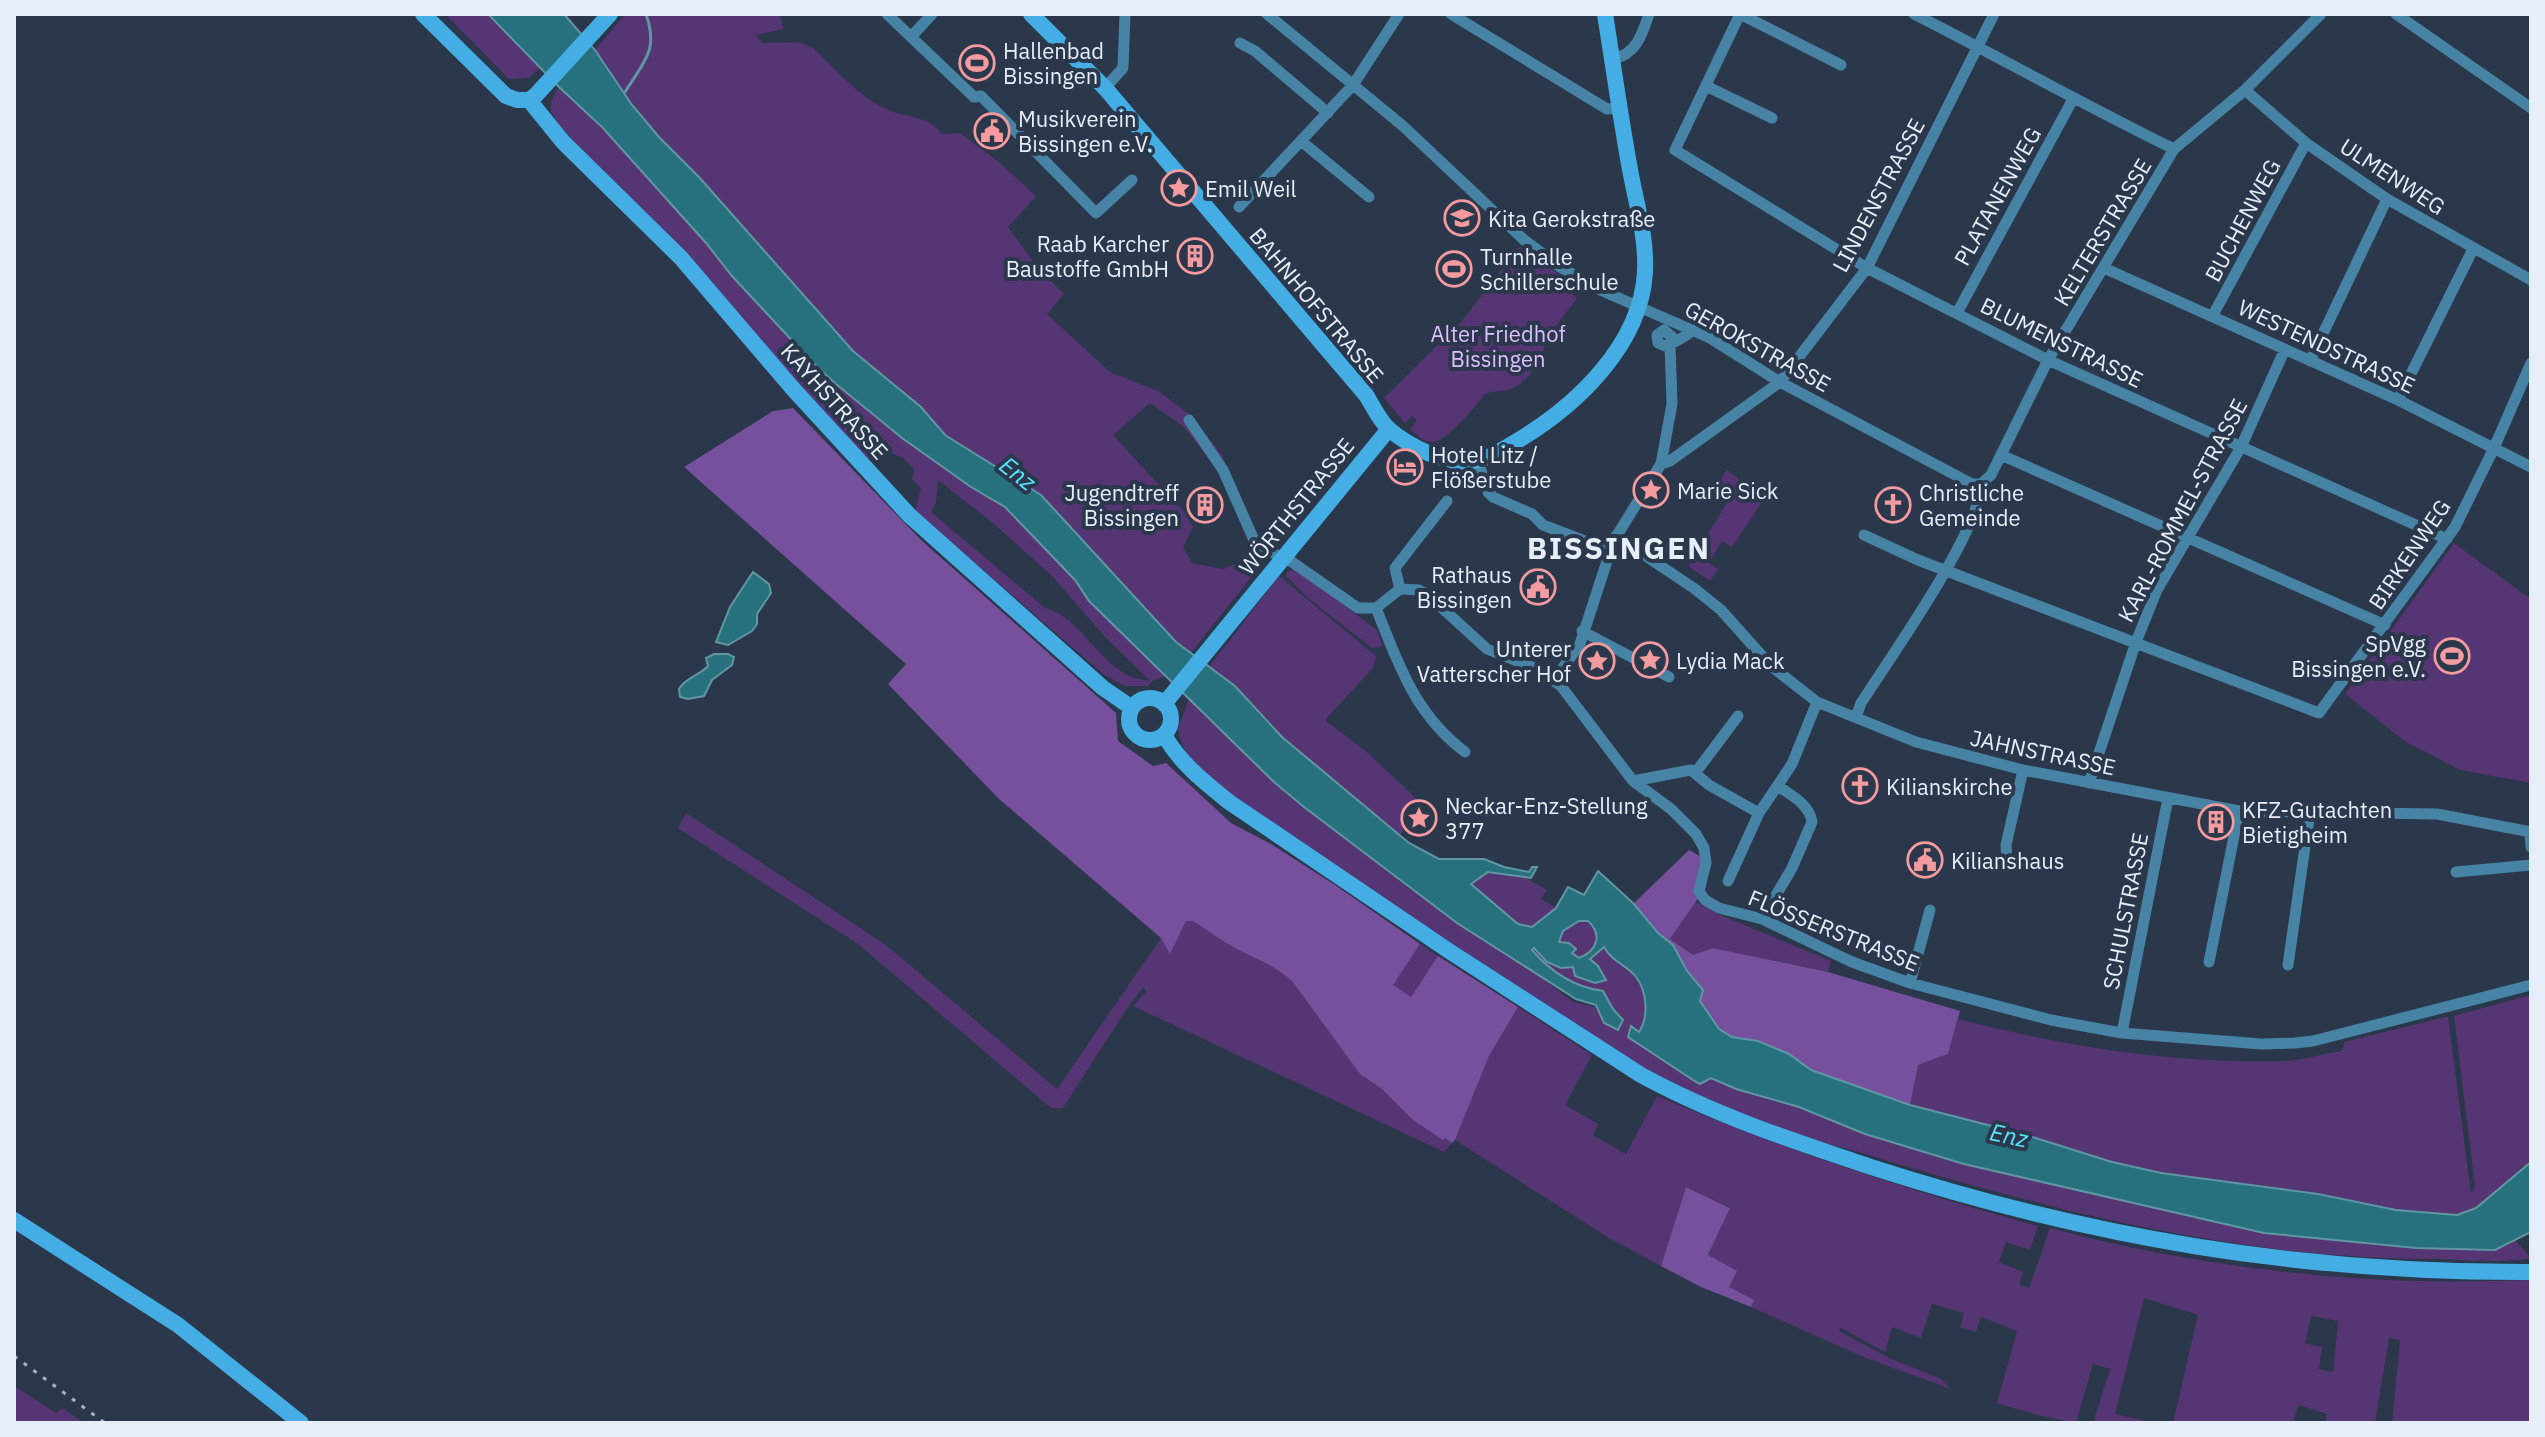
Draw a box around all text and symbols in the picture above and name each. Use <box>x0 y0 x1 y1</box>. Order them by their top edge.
place label: Hallenbad Bissingen <box>1003 36 1104 90</box>
sports icon: Hallenbad Bissingen <box>958 44 996 82</box>
place label: Musikverein Bissingen e.V. <box>1018 104 1153 158</box>
public building icon: Musikverein Bissingen e.V. <box>973 112 1011 150</box>
street label: LINDENSTRASSE <box>1825 113 1931 277</box>
street label: PLATANENWEG <box>1947 121 2047 271</box>
street label: ULMENWEG <box>2335 131 2451 221</box>
street label: KELTERSTRASSE <box>2047 153 2157 311</box>
street label: BUCHENWEG <box>2198 154 2286 286</box>
place icon: Emil Weil <box>1160 169 1198 207</box>
place label: Emil Weil <box>1205 174 1297 203</box>
school or university icon: Kita Gerokstraße <box>1443 199 1481 237</box>
place label: Kita Gerokstraße <box>1488 204 1655 233</box>
street label: BAHNHOFSTRASSE <box>1243 221 1391 389</box>
place label: Raab Karcher Baustoffe GmbH <box>1006 229 1169 283</box>
building icon: Raab Karcher Baustoffe GmbH <box>1176 237 1214 275</box>
place label: Turnhalle Schillerschule <box>1480 242 1619 296</box>
sports icon: Turnhalle Schillerschule <box>1435 250 1473 288</box>
street label: BLUMENSTRASSE <box>1976 290 2148 394</box>
street label: WESTENDSTRASSE <box>2234 292 2420 400</box>
street label: GEROKSTRASSE <box>1680 294 1836 398</box>
park label: Alter Friedhof Bissingen <box>1430 319 1566 373</box>
street label: KAYHSTRASSE <box>775 337 895 465</box>
street label: KARL-ROMMEL-STRASSE <box>2111 393 2253 627</box>
street label: WÖRTHSTRASSE <box>1232 431 1360 581</box>
place label: Hotel Litz / Flößerstube <box>1431 440 1551 494</box>
hotel icon: Hotel Litz / Flößerstube <box>1386 448 1424 486</box>
water label: Enz <box>993 449 1043 497</box>
place icon: Marie Sick <box>1632 471 1670 509</box>
place label: Marie Sick <box>1677 476 1779 505</box>
place label: Jugendtreff Bissingen <box>1064 478 1179 532</box>
place label: Christliche Gemeinde <box>1919 478 2024 532</box>
building icon: Jugendtreff Bissingen <box>1186 486 1224 524</box>
church icon: Christliche Gemeinde <box>1874 486 1912 524</box>
street label: BIRKENWEG <box>2361 493 2457 615</box>
district label: BISSINGEN <box>1527 528 1711 567</box>
place label: Rathaus Bissingen <box>1417 560 1512 614</box>
public building icon: Rathaus Bissingen <box>1519 568 1557 606</box>
place label: SpVgg Bissingen e.V. <box>2291 629 2426 683</box>
place label: Unterer Vatterscher Hof <box>1417 634 1571 688</box>
sports icon: SpVgg Bissingen e.V. <box>2433 637 2471 675</box>
place icon: Lydia Mack <box>1631 641 1669 679</box>
place icon: Unterer Vatterscher Hof <box>1578 642 1616 680</box>
place label: Lydia Mack <box>1676 646 1785 675</box>
street label: JAHNSTRASSE <box>1968 722 2118 782</box>
church icon: Kilianskirche <box>1841 767 1879 805</box>
place label: Kilianskirche <box>1886 772 2013 801</box>
place label: Neckar-Enz-Stellung 377 <box>1445 791 1648 845</box>
place label: KFZ-Gutachten Bietigheim <box>2242 795 2392 849</box>
place icon: Neckar-Enz-Stellung 377 <box>1400 799 1438 837</box>
building icon: KFZ-Gutachten Bietigheim <box>2197 803 2235 841</box>
street label: SCHULSTRASSE <box>2096 830 2154 992</box>
public building icon: Kilianshaus <box>1906 841 1944 879</box>
place label: Kilianshaus <box>1951 846 2064 875</box>
street label: FLÖSSERSTRASSE <box>1744 882 1924 978</box>
water label: Enz <box>1987 1115 2031 1155</box>

